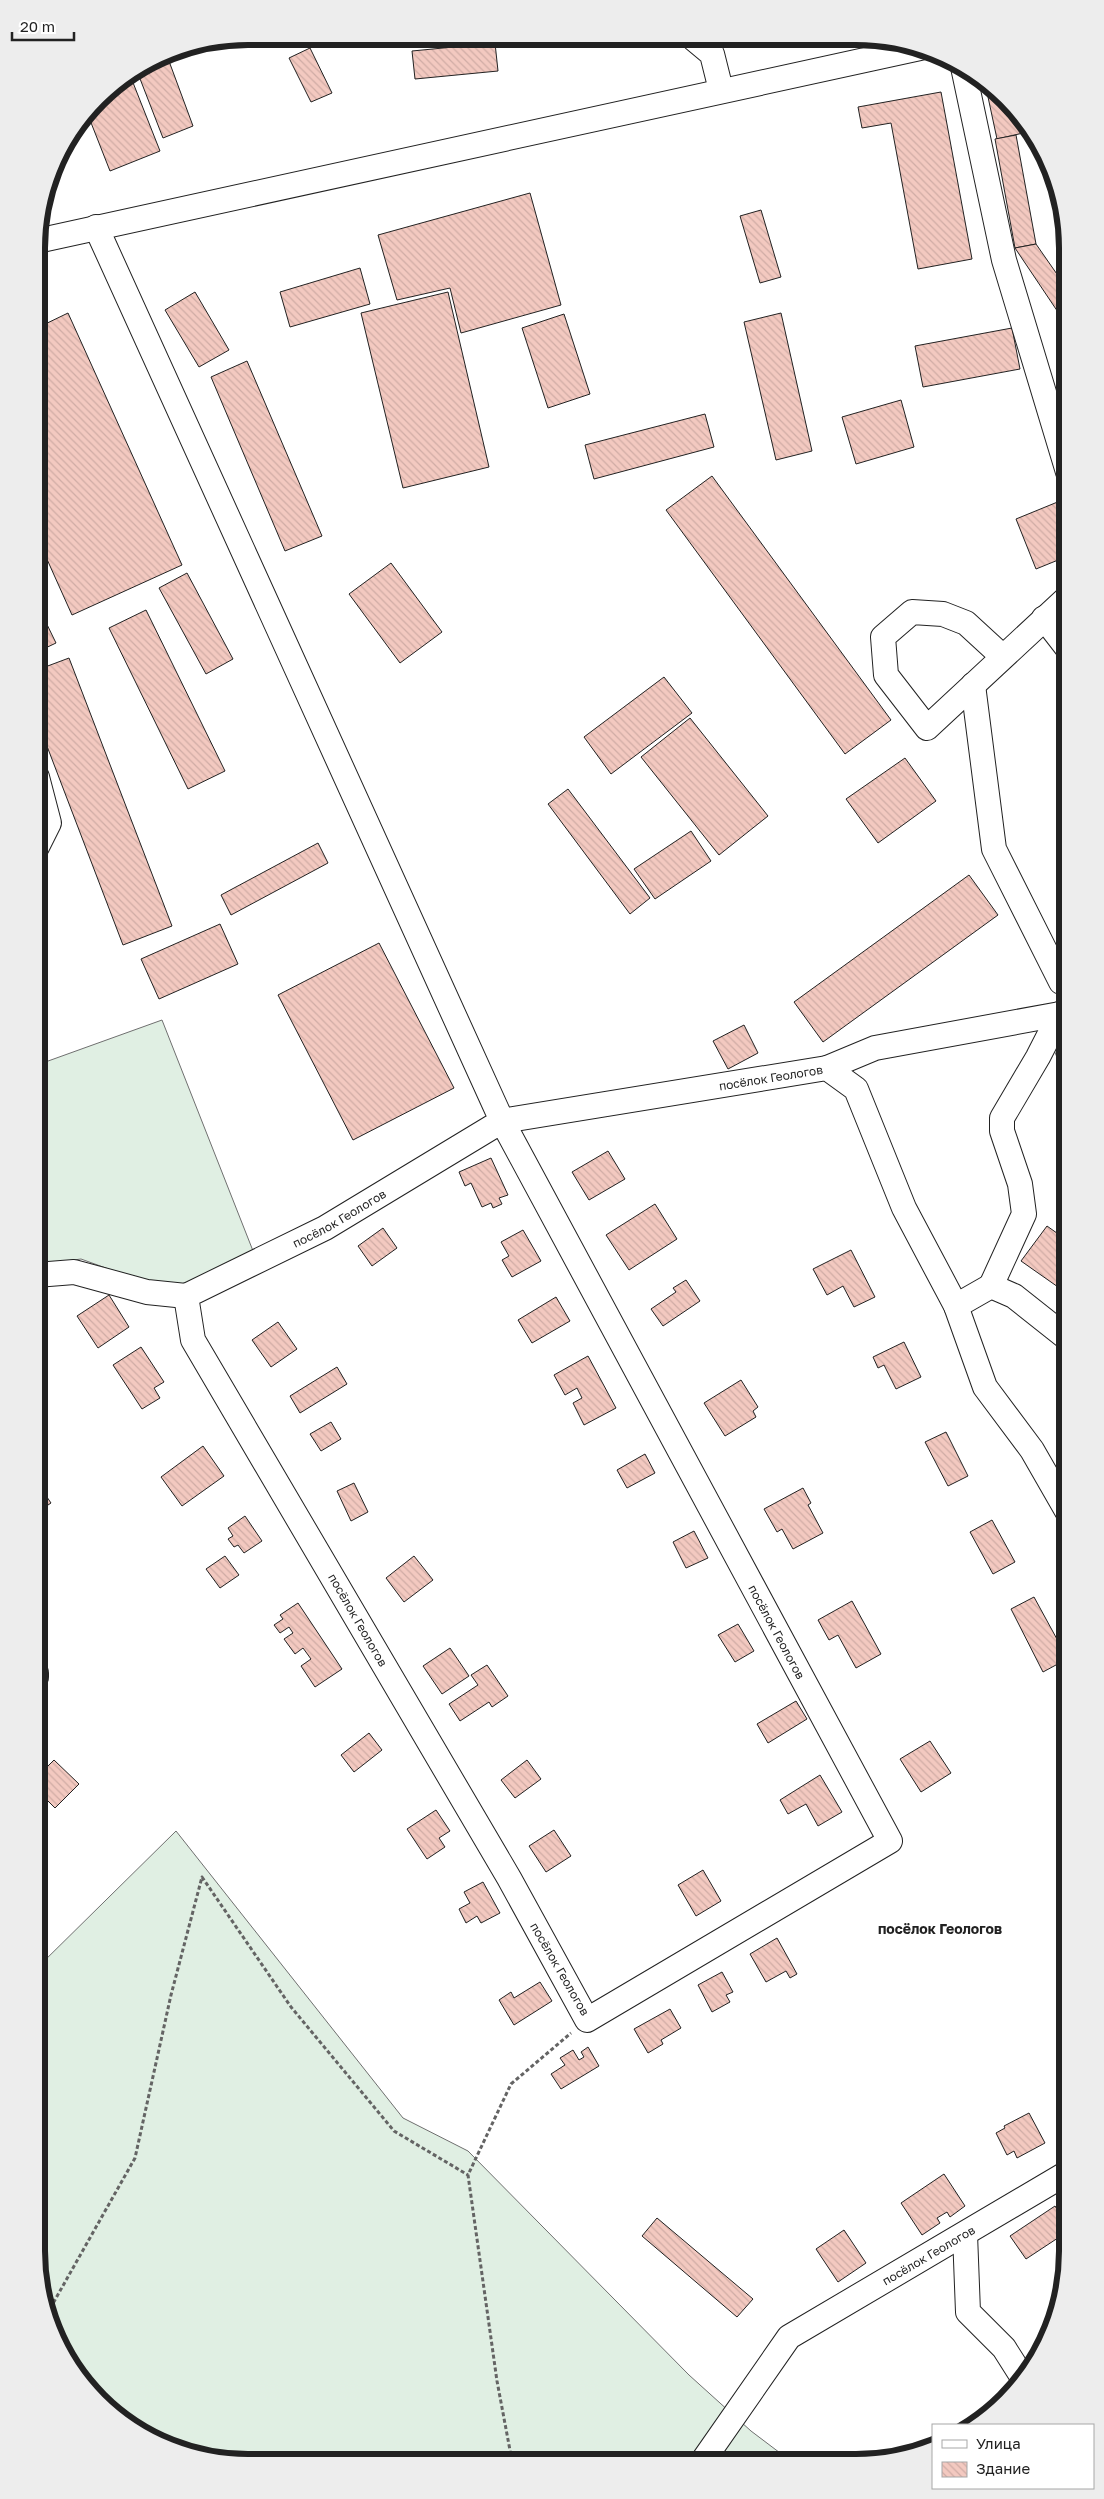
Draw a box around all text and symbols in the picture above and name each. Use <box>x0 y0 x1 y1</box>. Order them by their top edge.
scale bar <box>12 10 75 42</box>
text: 20 m <box>20 17 55 35</box>
street label: посёлок Геологов <box>718 1061 824 1093</box>
street label: посёлок Геологов <box>290 1185 389 1250</box>
street label: посёлок Геологов <box>325 1571 391 1669</box>
street label: посёлок Геологов <box>746 1582 809 1682</box>
street label: посёлок Геологов <box>527 1920 593 2018</box>
district label: посёлок Геологов <box>878 1920 1002 1937</box>
street label: посёлок Геологов <box>879 2222 978 2288</box>
legend <box>932 2424 1094 2489</box>
text: Улица <box>976 2434 1021 2452</box>
text: Здание <box>976 2459 1030 2477</box>

